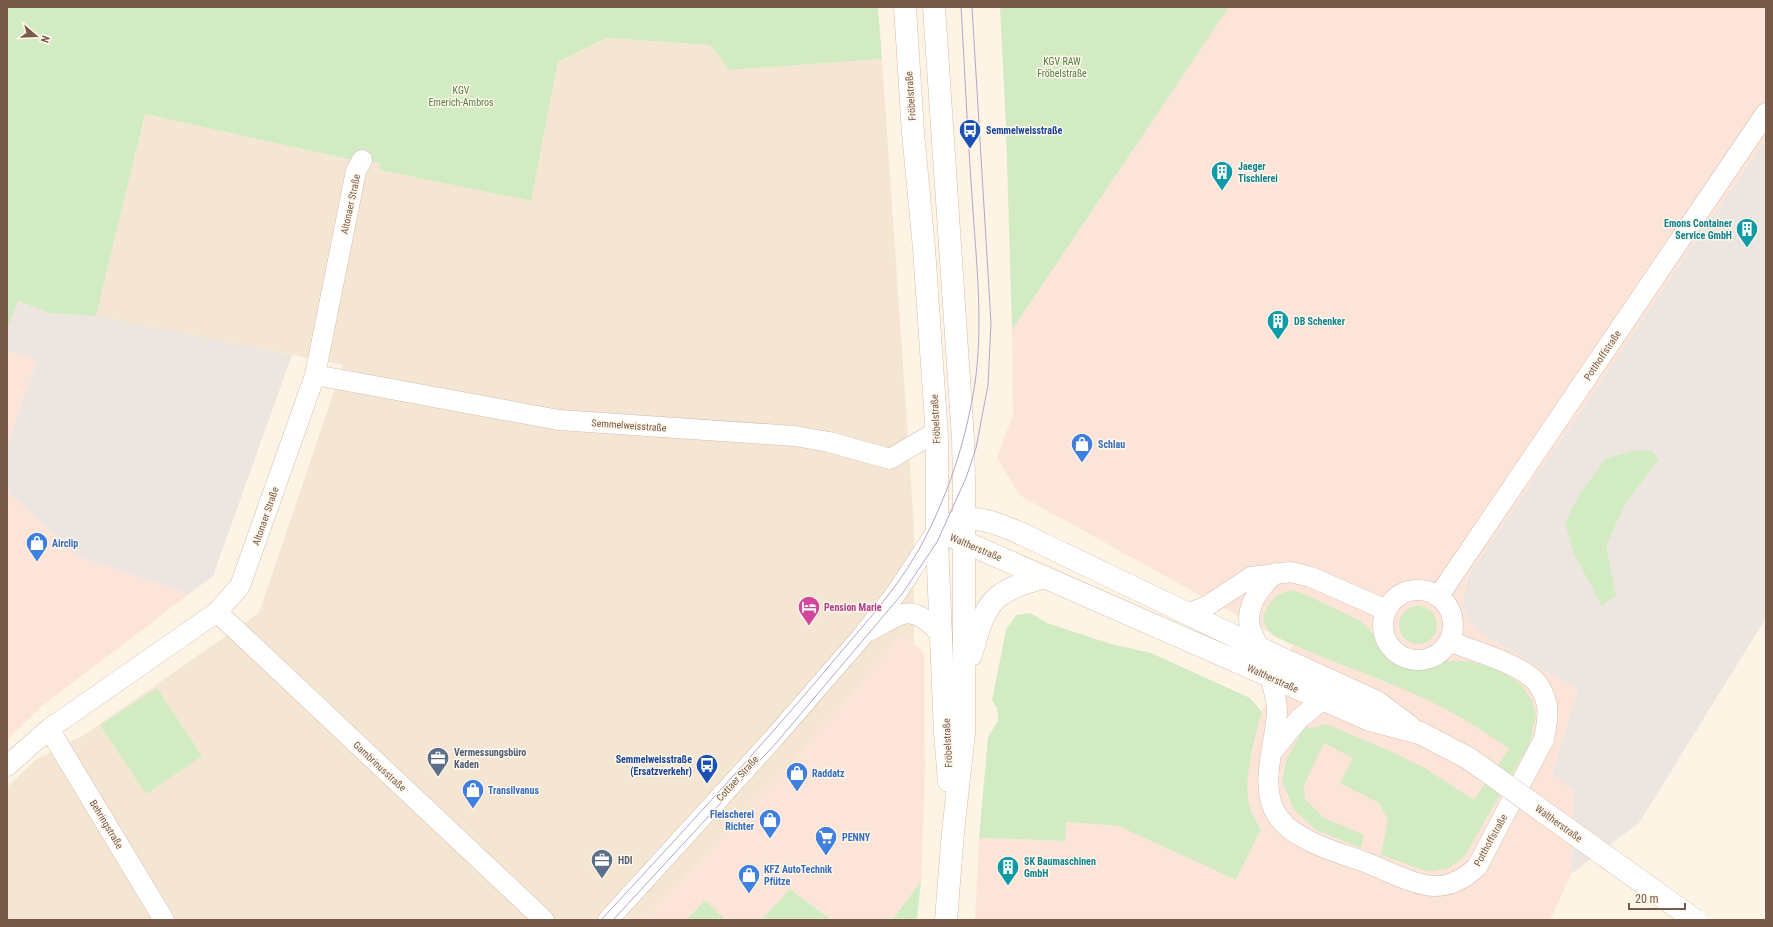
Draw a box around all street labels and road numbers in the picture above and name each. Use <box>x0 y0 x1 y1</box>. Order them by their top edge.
street label: Fröbelstraße <box>903 71 918 121</box>
street label: Altonaer Straße <box>339 173 362 235</box>
street label: Potthoffstraße <box>1582 328 1623 382</box>
street label: Fröbelstraße <box>929 394 942 444</box>
street label: Semmelweisstraße <box>591 417 667 434</box>
street label: Altonaer Straße <box>250 485 281 547</box>
street label: Waltherstraße <box>948 532 1004 563</box>
street label: Waltherstraße <box>1245 662 1300 695</box>
street label: Fröbelstraße <box>941 718 954 768</box>
street label: Gambrinusstraße <box>351 739 408 794</box>
street label: Cottaer Straße <box>714 753 761 803</box>
street label: Behringstraße <box>88 798 126 851</box>
street label: Waltherstraße <box>1533 803 1584 844</box>
street label: Potthoffstraße <box>1472 812 1509 868</box>

